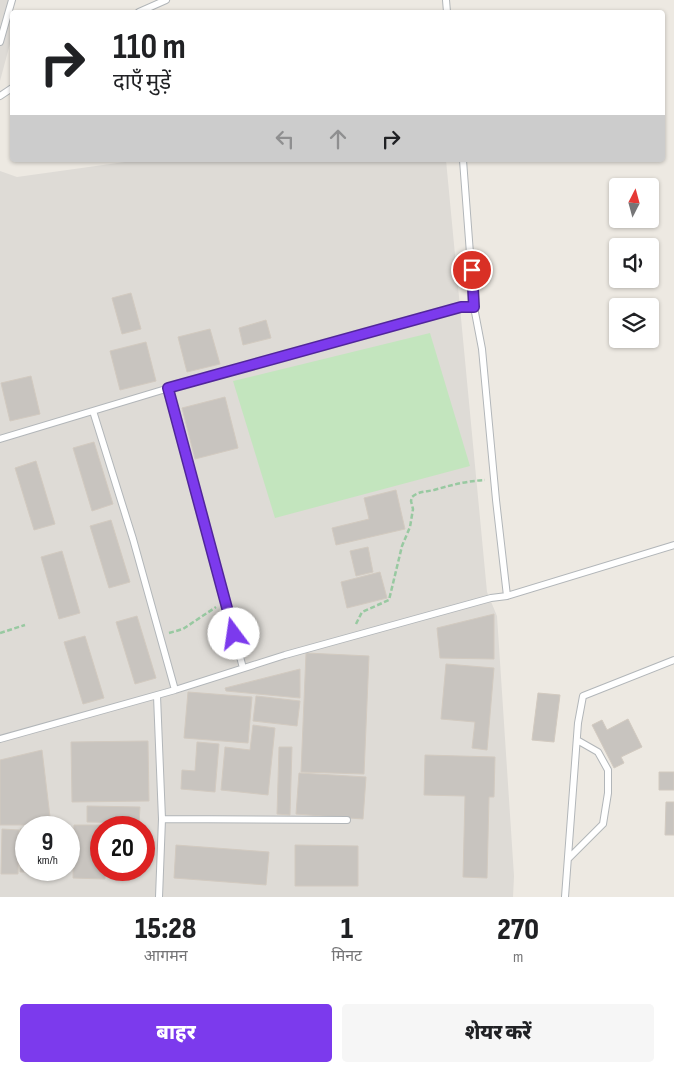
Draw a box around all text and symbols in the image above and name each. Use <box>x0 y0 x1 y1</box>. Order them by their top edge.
text: 110 m <box>113 26 186 69</box>
icon: right <box>30 30 95 95</box>
text: दाएँ मुड़ें <box>113 69 171 96</box>
icon: left <box>271 125 299 153</box>
icon: ahead <box>324 125 352 153</box>
icon: right <box>377 125 405 153</box>
north arrow <box>609 178 659 228</box>
map controls <box>609 178 659 348</box>
button: sound <box>609 238 659 288</box>
pin <box>451 249 493 291</box>
icon: arrive <box>458 256 486 284</box>
button: layers <box>609 298 659 348</box>
position arrow <box>207 607 259 659</box>
speed limit sign: 20 <box>90 816 155 881</box>
text: 9 <box>42 827 53 858</box>
text: km/h <box>37 853 58 868</box>
text: 15:28 <box>135 911 196 947</box>
text: 1 <box>341 911 353 947</box>
text: 270 <box>497 912 539 948</box>
text: आगमन <box>144 947 188 966</box>
text: मिनट <box>332 947 362 966</box>
text: m <box>513 948 523 967</box>
button: बाहर <box>20 1004 332 1062</box>
button: शेयर करें <box>342 1004 654 1062</box>

